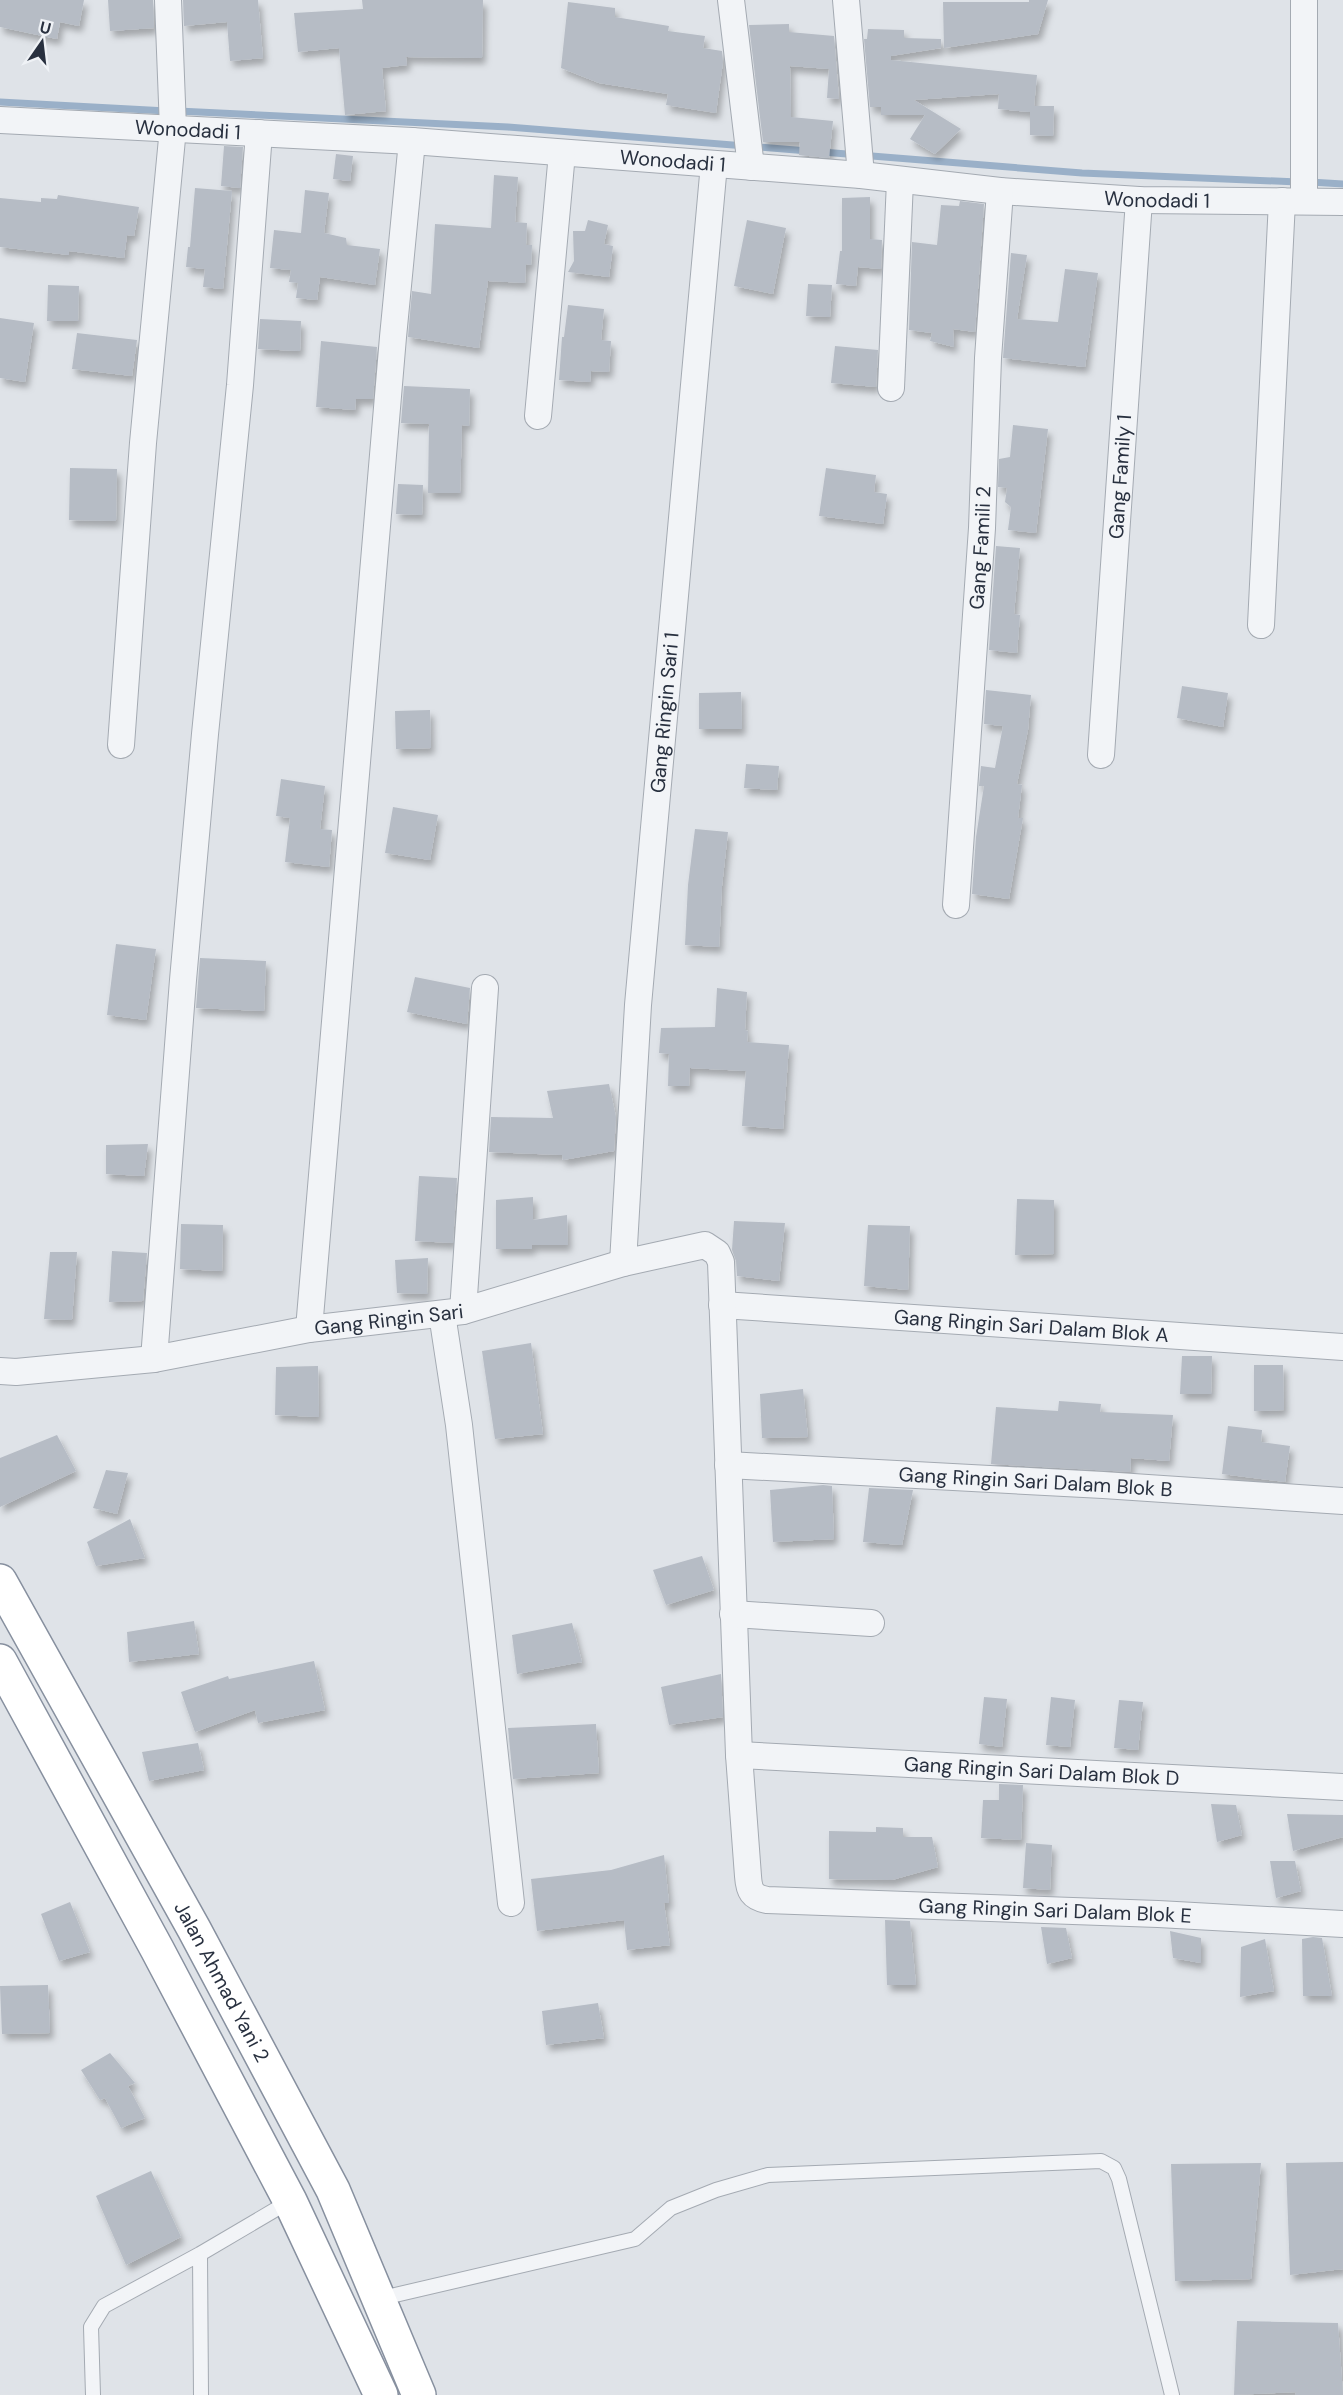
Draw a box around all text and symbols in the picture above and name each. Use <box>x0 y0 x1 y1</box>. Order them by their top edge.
north arrow <box>12 12 72 72</box>
text: U <box>38 16 53 39</box>
street label: Wonodadi 1 <box>134 114 241 145</box>
street label: Wonodadi 1 <box>619 144 727 178</box>
street label: Wonodadi 1 <box>1103 185 1210 214</box>
street label: Gang Family 1 <box>1103 414 1137 540</box>
street label: Gang Famili 2 <box>963 486 996 610</box>
street label: Gang Ringin Sari 1 <box>644 631 685 794</box>
street label: Gang Ringin Sari <box>313 1298 465 1341</box>
street label: Gang Ringin Sari Dalam Blok A <box>893 1304 1170 1348</box>
street label: Gang Ringin Sari Dalam Blok B <box>898 1461 1173 1503</box>
street label: Gang Ringin Sari Dalam Blok D <box>903 1751 1180 1791</box>
street label: Gang Ringin Sari Dalam Blok E <box>918 1892 1192 1929</box>
street label: Jalan Ahmad Yani 2 <box>168 1897 275 2067</box>

